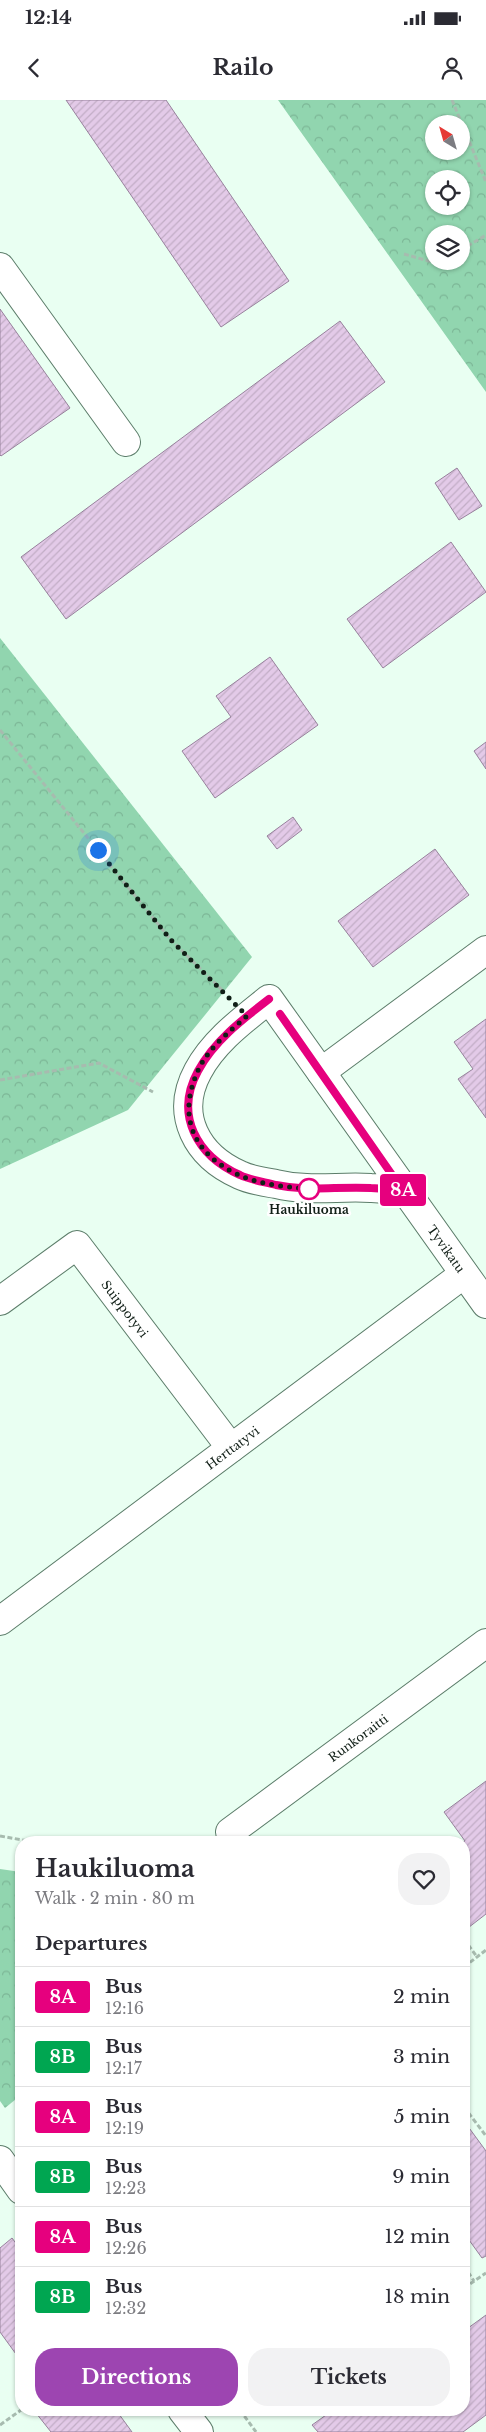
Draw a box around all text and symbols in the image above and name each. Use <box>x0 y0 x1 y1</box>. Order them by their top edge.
text: 12:14 <box>25 6 72 29</box>
icon: back <box>20 54 48 82</box>
text: Railo <box>213 54 273 81</box>
icon: person <box>438 54 466 82</box>
north arrow <box>425 115 470 160</box>
map controls <box>425 115 470 270</box>
button: locate <box>425 170 470 215</box>
button: layers <box>425 225 470 270</box>
your location <box>86 838 111 863</box>
line badge: 8A <box>380 1174 426 1206</box>
marker: Haukiluoma <box>298 1178 320 1200</box>
text: 8A <box>390 1179 416 1201</box>
place label: Haukiluoma <box>269 1202 349 1217</box>
street label: Tyvikatu <box>425 1222 469 1275</box>
street label: Suippotyvi <box>99 1277 152 1340</box>
street label: Herttatyvi <box>203 1423 262 1472</box>
street label: Runkoraitti <box>325 1711 391 1764</box>
button: heart <box>398 1853 450 1905</box>
text: Haukiluoma <box>35 1854 195 1883</box>
text: Walk · 2 min · 80 m <box>35 1888 195 1908</box>
text: Departures <box>35 1932 147 1955</box>
text: Bus <box>105 1975 142 1998</box>
text: 2 min <box>393 1985 450 2008</box>
text: 8A <box>50 1986 76 2008</box>
text: 12:16 <box>105 1998 144 2018</box>
text: Bus <box>105 2035 142 2058</box>
text: 3 min <box>393 2045 450 2068</box>
text: 8B <box>50 2046 75 2068</box>
text: 12:17 <box>105 2058 142 2078</box>
text: Bus <box>105 2095 142 2118</box>
text: 5 min <box>394 2105 450 2128</box>
text: 8A <box>50 2106 76 2128</box>
text: 12:19 <box>105 2118 144 2138</box>
text: Bus <box>105 2155 142 2178</box>
text: 9 min <box>392 2165 450 2188</box>
text: 8B <box>50 2166 75 2188</box>
text: 12:23 <box>105 2178 146 2198</box>
text: Bus <box>105 2215 142 2238</box>
text: 12 min <box>384 2225 450 2248</box>
text: 8A <box>50 2226 76 2248</box>
text: 12:26 <box>105 2238 147 2258</box>
text: Bus <box>105 2275 142 2298</box>
text: 18 min <box>385 2285 450 2308</box>
text: 8B <box>50 2286 75 2308</box>
text: 12:32 <box>105 2298 146 2318</box>
button: Directions <box>35 2348 238 2406</box>
button: Tickets <box>248 2348 450 2406</box>

